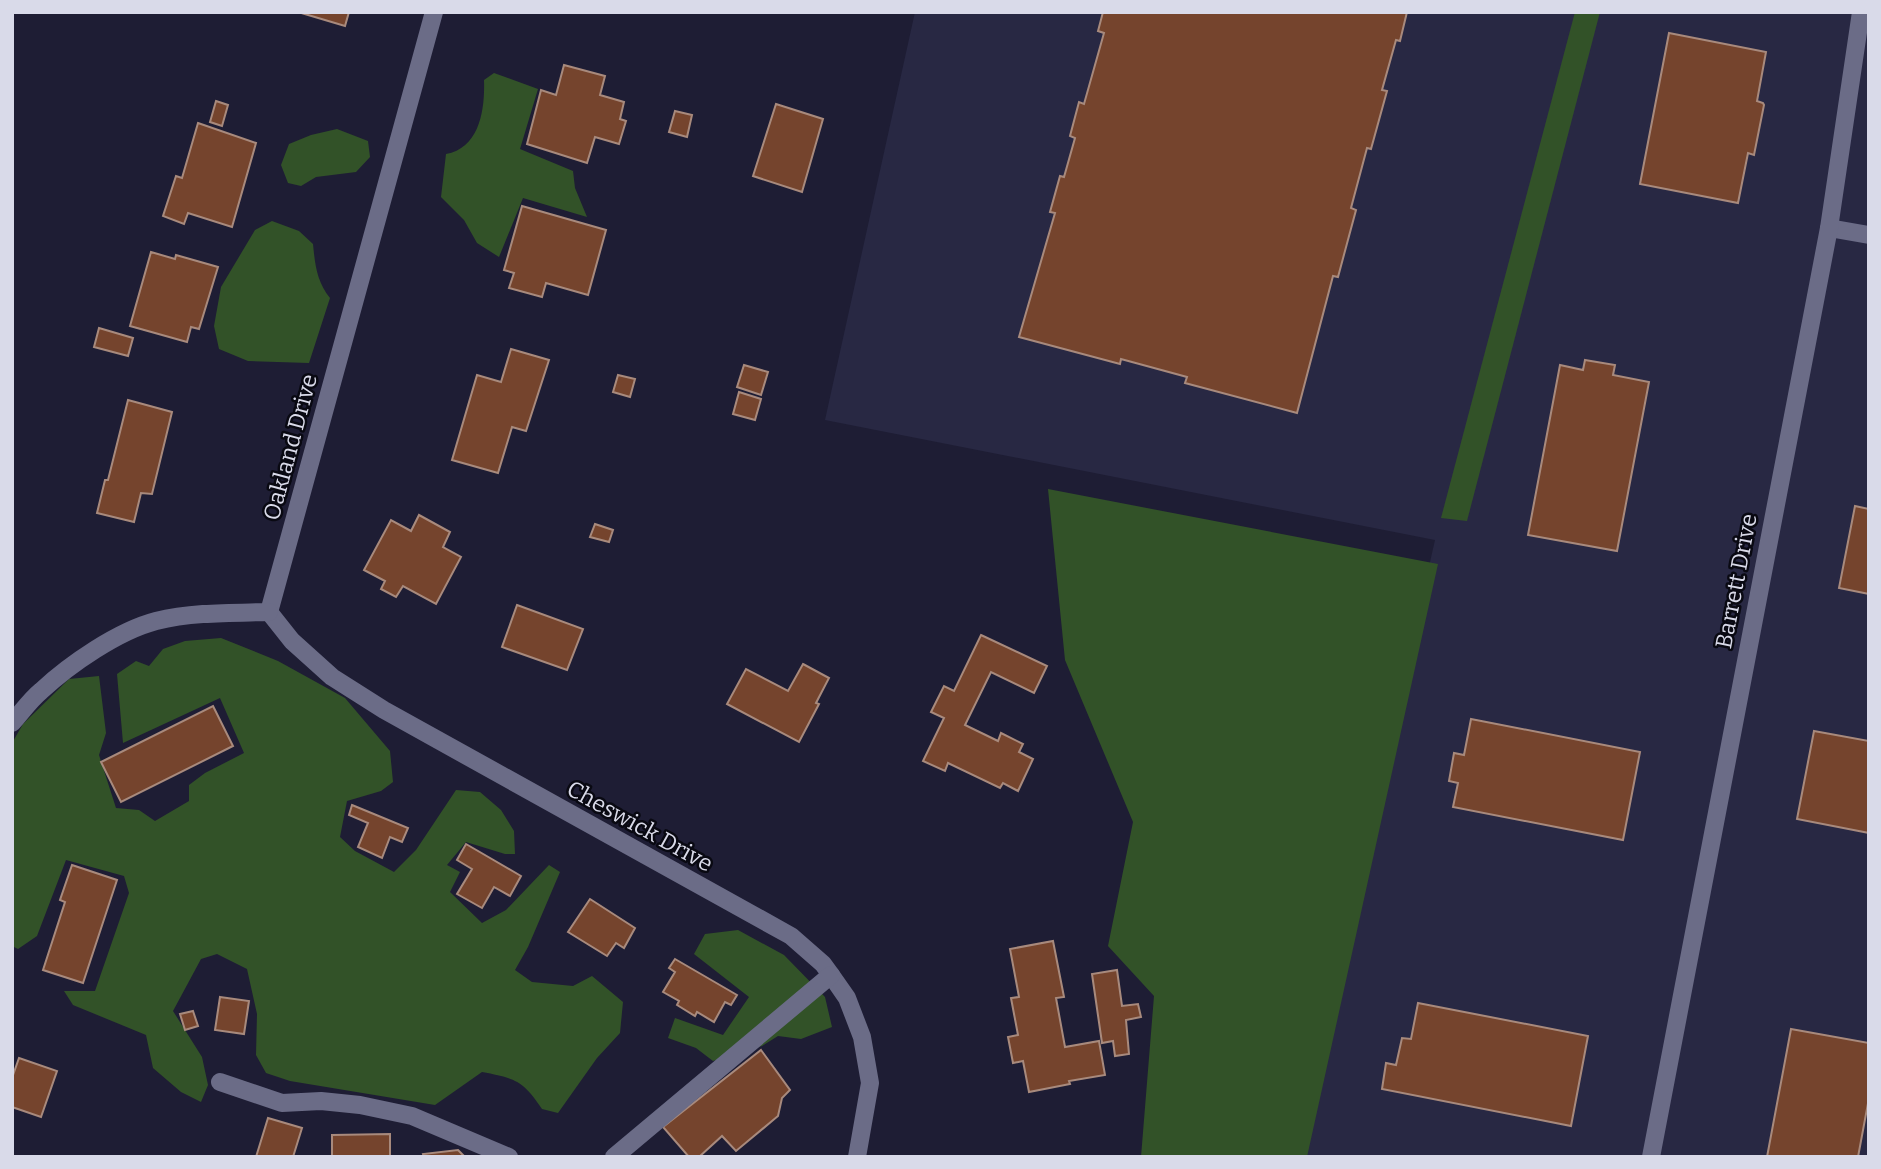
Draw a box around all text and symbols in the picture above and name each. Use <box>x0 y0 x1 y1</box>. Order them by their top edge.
street label: Oakland Drive <box>257 371 323 523</box>
street label: Barrett Drive <box>1709 511 1763 651</box>
street label: Cheswick Drive <box>562 774 718 878</box>

